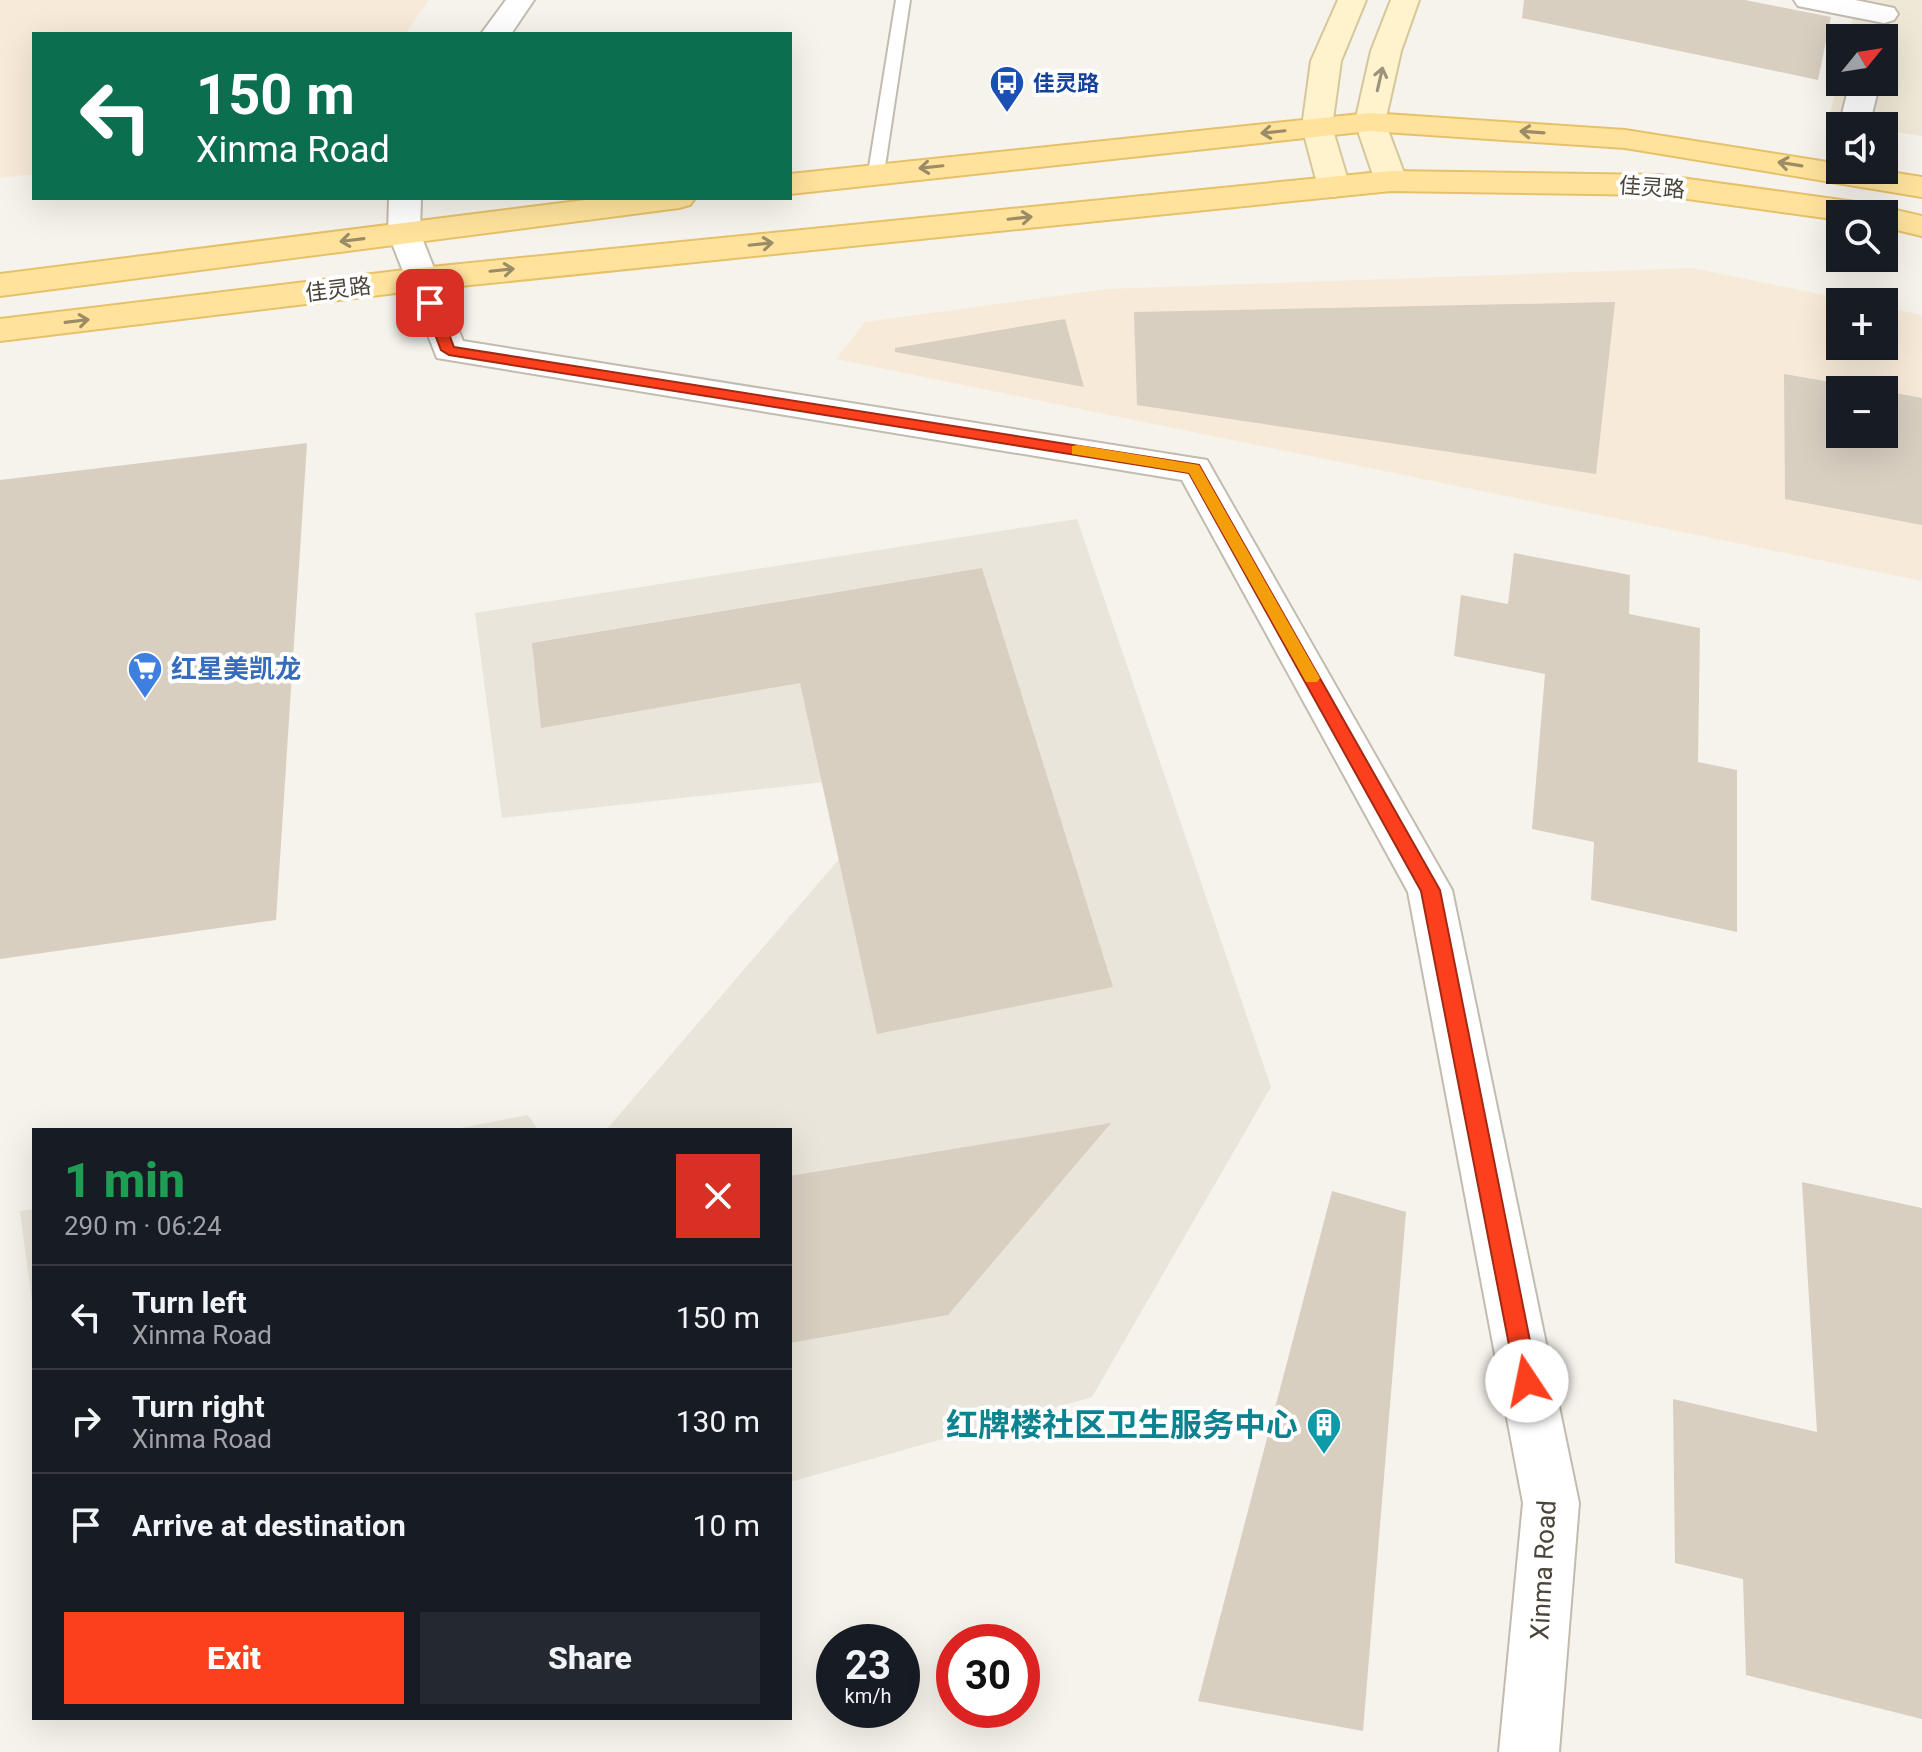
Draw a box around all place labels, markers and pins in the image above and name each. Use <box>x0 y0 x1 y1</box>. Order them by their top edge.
bus stop icon: 佳灵路 <box>988 64 1026 114</box>
place label: 佳灵路 <box>1033 71 1099 96</box>
pin <box>396 269 464 337</box>
supermarket icon: 红星美凯龙 <box>126 650 164 700</box>
place label: 红星美凯龙 <box>171 654 301 684</box>
place label: 红牌楼社区卫生服务中心 <box>946 1406 1298 1444</box>
building icon: 红牌楼社区卫生服务中心 <box>1305 1406 1343 1456</box>

